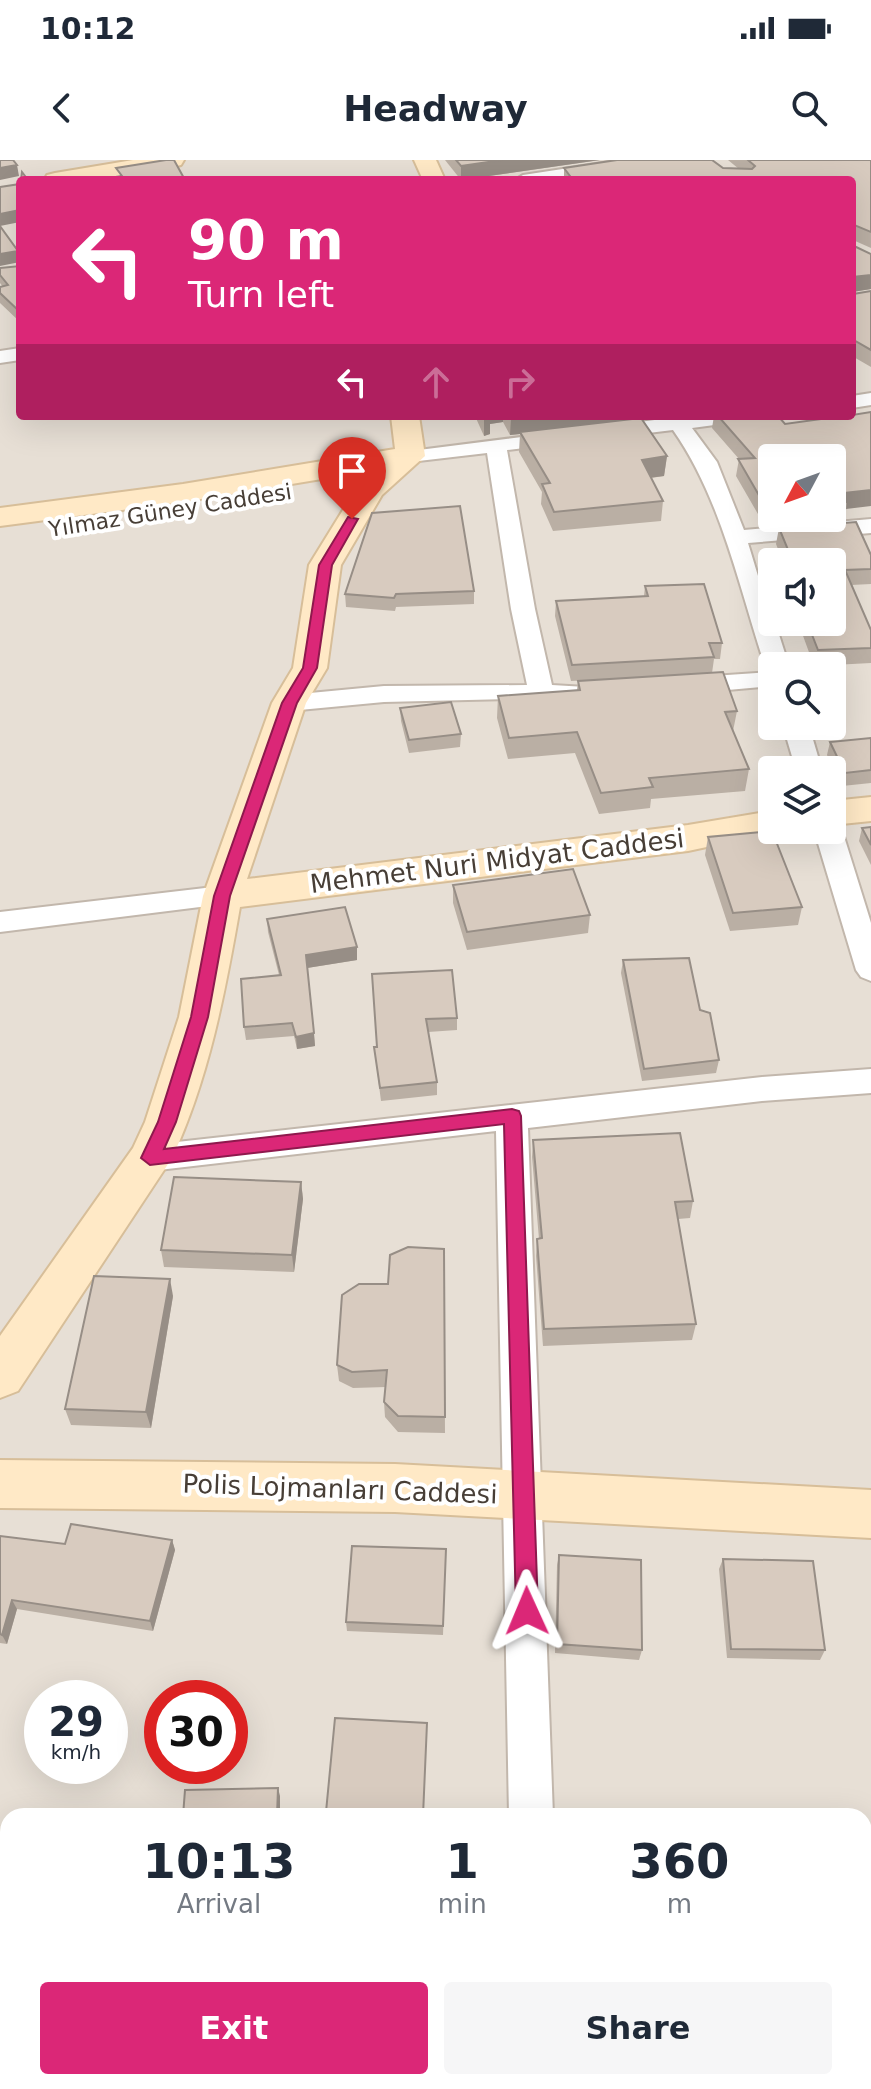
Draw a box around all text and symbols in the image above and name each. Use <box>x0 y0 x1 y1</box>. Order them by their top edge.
text: 10:12 <box>40 11 136 46</box>
icon: back <box>40 86 84 130</box>
icon: search <box>787 86 831 130</box>
text: Headway <box>343 88 528 129</box>
text: 90 m <box>188 207 344 272</box>
icon: left <box>56 208 160 312</box>
text: Turn left <box>188 274 334 315</box>
icon: left <box>330 360 374 404</box>
icon: ahead <box>414 360 458 404</box>
icon: right <box>498 360 542 404</box>
pin <box>318 437 386 519</box>
north arrow <box>758 444 846 532</box>
map controls <box>758 444 846 844</box>
icon: arrive <box>330 449 374 493</box>
street label: Yılmaz Güney Caddesi <box>46 479 293 542</box>
button: sound <box>758 548 846 636</box>
button: search <box>758 652 846 740</box>
button: layers <box>758 756 846 844</box>
street label: Mehmet Nuri Midyat Caddesi <box>308 823 686 899</box>
street label: Polis Lojmanları Caddesi <box>182 1469 498 1509</box>
position arrow <box>485 1569 569 1653</box>
speed limit sign: 30 <box>144 1680 248 1784</box>
text: 29 <box>48 1699 104 1745</box>
text: km/h <box>51 1740 101 1764</box>
text: 10:13 <box>142 1833 295 1889</box>
text: 1 <box>446 1833 479 1889</box>
text: 360 <box>629 1833 729 1889</box>
text: Arrival <box>177 1889 261 1919</box>
text: min <box>438 1889 487 1919</box>
text: m <box>667 1889 692 1919</box>
button: Exit <box>40 1982 428 2074</box>
button: Share <box>444 1982 832 2074</box>

